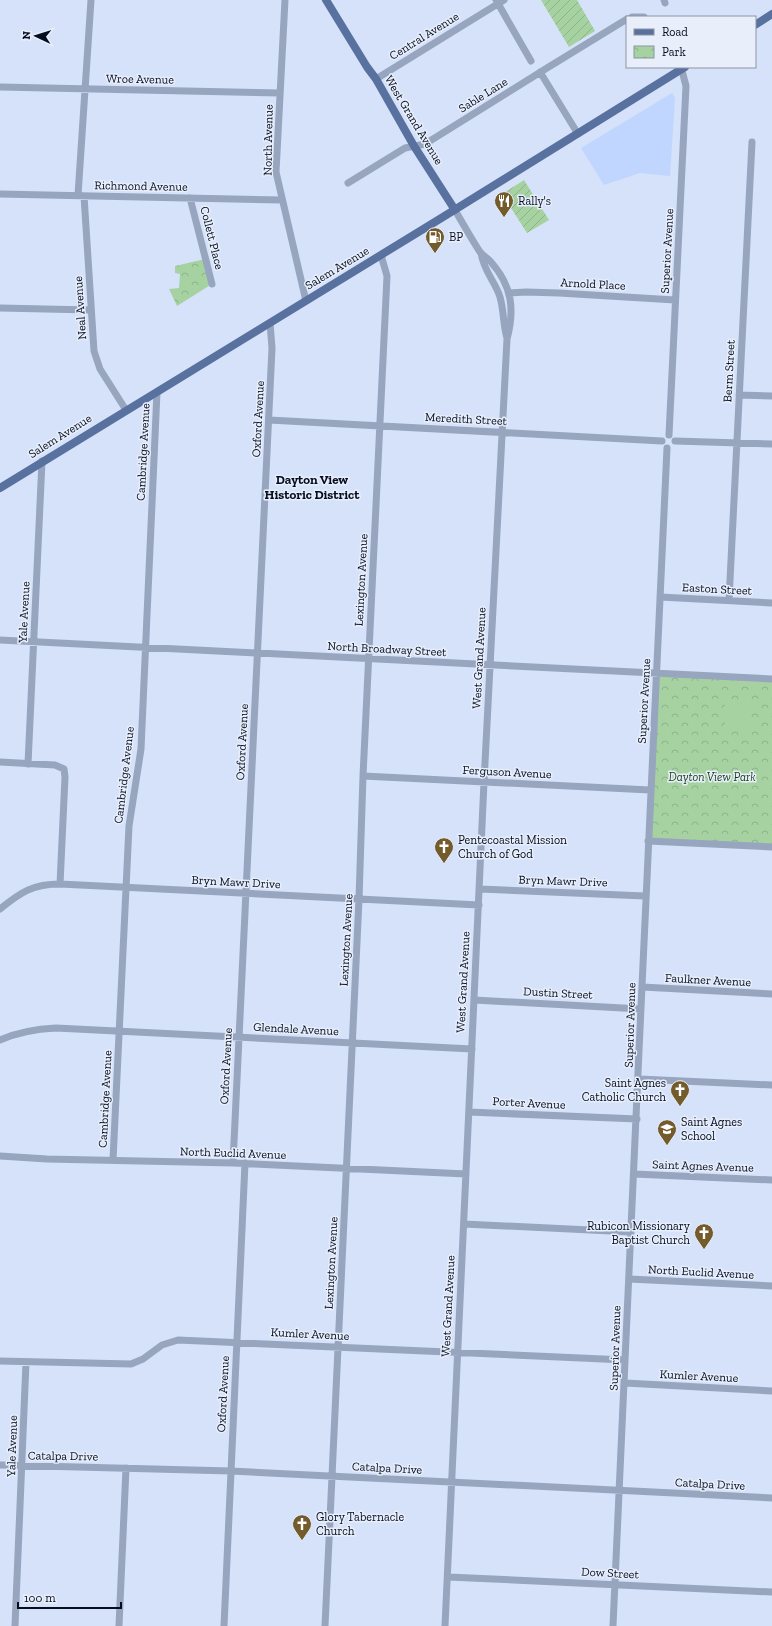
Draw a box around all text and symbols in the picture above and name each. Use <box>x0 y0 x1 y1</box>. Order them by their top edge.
street label: Central Avenue <box>387 9 462 63</box>
north arrow <box>16 16 56 56</box>
legend <box>626 16 756 68</box>
text: Road <box>662 25 688 39</box>
text: N <box>20 30 33 40</box>
text: Park <box>662 45 687 59</box>
street label: Wroe Avenue <box>106 71 174 87</box>
street label: West Grand Avenue <box>382 73 446 168</box>
street label: Sable Lane <box>456 74 510 116</box>
street label: North Avenue <box>260 104 276 176</box>
street label: Richmond Avenue <box>94 178 188 194</box>
restaurant icon: Rally's <box>493 190 515 218</box>
place label: Rally's <box>518 194 551 208</box>
street label: Collett Place <box>197 205 227 271</box>
street label: Superior Avenue <box>658 208 676 294</box>
fuel station icon: BP <box>424 226 446 254</box>
place label: BP <box>449 230 463 244</box>
street label: Salem Avenue <box>303 243 372 292</box>
street label: Neal Avenue <box>71 275 89 340</box>
street label: Arnold Place <box>560 275 626 293</box>
street label: Berm Street <box>720 339 738 403</box>
street label: Oxford Avenue <box>249 380 267 458</box>
street label: Cambridge Avenue <box>133 402 153 501</box>
street label: Meredith Street <box>425 410 508 428</box>
street label: Salem Avenue <box>26 411 94 461</box>
district label: Dayton View Historic District <box>265 472 360 502</box>
street label: Lexington Avenue <box>352 533 370 627</box>
street label: Easton Street <box>682 580 753 598</box>
street label: Yale Avenue <box>15 581 33 644</box>
street label: West Grand Avenue <box>469 606 489 709</box>
street label: North Broadway Street <box>327 639 447 659</box>
street label: Superior Avenue <box>635 658 653 744</box>
street label: Oxford Avenue <box>233 703 251 781</box>
street label: Cambridge Avenue <box>111 725 137 824</box>
street label: Ferguson Avenue <box>462 763 552 781</box>
park label: Dayton View Park <box>668 770 756 784</box>
place label: Pentecoastal Mission Church of God <box>458 833 567 861</box>
church icon: Pentecoastal Mission Church of God <box>433 836 455 864</box>
street label: Bryn Mawr Drive <box>518 872 608 890</box>
street label: Bryn Mawr Drive <box>191 873 281 891</box>
street label: Lexington Avenue <box>337 893 355 987</box>
street label: West Grand Avenue <box>453 930 473 1033</box>
street label: Faulkner Avenue <box>665 971 752 989</box>
street label: Superior Avenue <box>622 982 638 1068</box>
street label: Dustin Street <box>523 984 594 1002</box>
street label: Glendale Avenue <box>253 1020 339 1038</box>
street label: Oxford Avenue <box>217 1027 235 1105</box>
street label: Cambridge Avenue <box>95 1049 115 1148</box>
place label: Saint Agnes Catholic Church <box>582 1076 666 1104</box>
church icon: Saint Agnes Catholic Church <box>669 1079 691 1107</box>
street label: Porter Avenue <box>492 1094 566 1112</box>
place label: Saint Agnes School <box>681 1115 742 1143</box>
school or university icon: Saint Agnes School <box>656 1118 678 1146</box>
street label: North Euclid Avenue <box>180 1144 287 1162</box>
street label: Saint Agnes Avenue <box>652 1157 754 1175</box>
street label: Lexington Avenue <box>322 1216 340 1310</box>
place label: Rubicon Missionary Baptist Church <box>587 1219 691 1247</box>
church icon: Rubicon Missionary Baptist Church <box>693 1222 715 1250</box>
street label: West Grand Avenue <box>438 1254 458 1357</box>
street label: North Euclid Avenue <box>647 1262 755 1282</box>
street label: Superior Avenue <box>607 1305 623 1391</box>
street label: Kumler Avenue <box>270 1325 350 1343</box>
street label: Oxford Avenue <box>214 1355 232 1433</box>
street label: Kumler Avenue <box>659 1367 739 1385</box>
street label: Yale Avenue <box>4 1415 20 1478</box>
street label: Catalpa Drive <box>28 1448 99 1464</box>
street label: Catalpa Drive <box>352 1459 423 1477</box>
street label: Catalpa Drive <box>675 1475 746 1493</box>
place label: Glory Tabernacle Church <box>316 1510 404 1538</box>
church icon: Glory Tabernacle Church <box>291 1513 313 1541</box>
street label: Dow Street <box>581 1564 640 1582</box>
scale bar <box>18 1584 121 1610</box>
text: 100 m <box>24 1591 56 1605</box>

